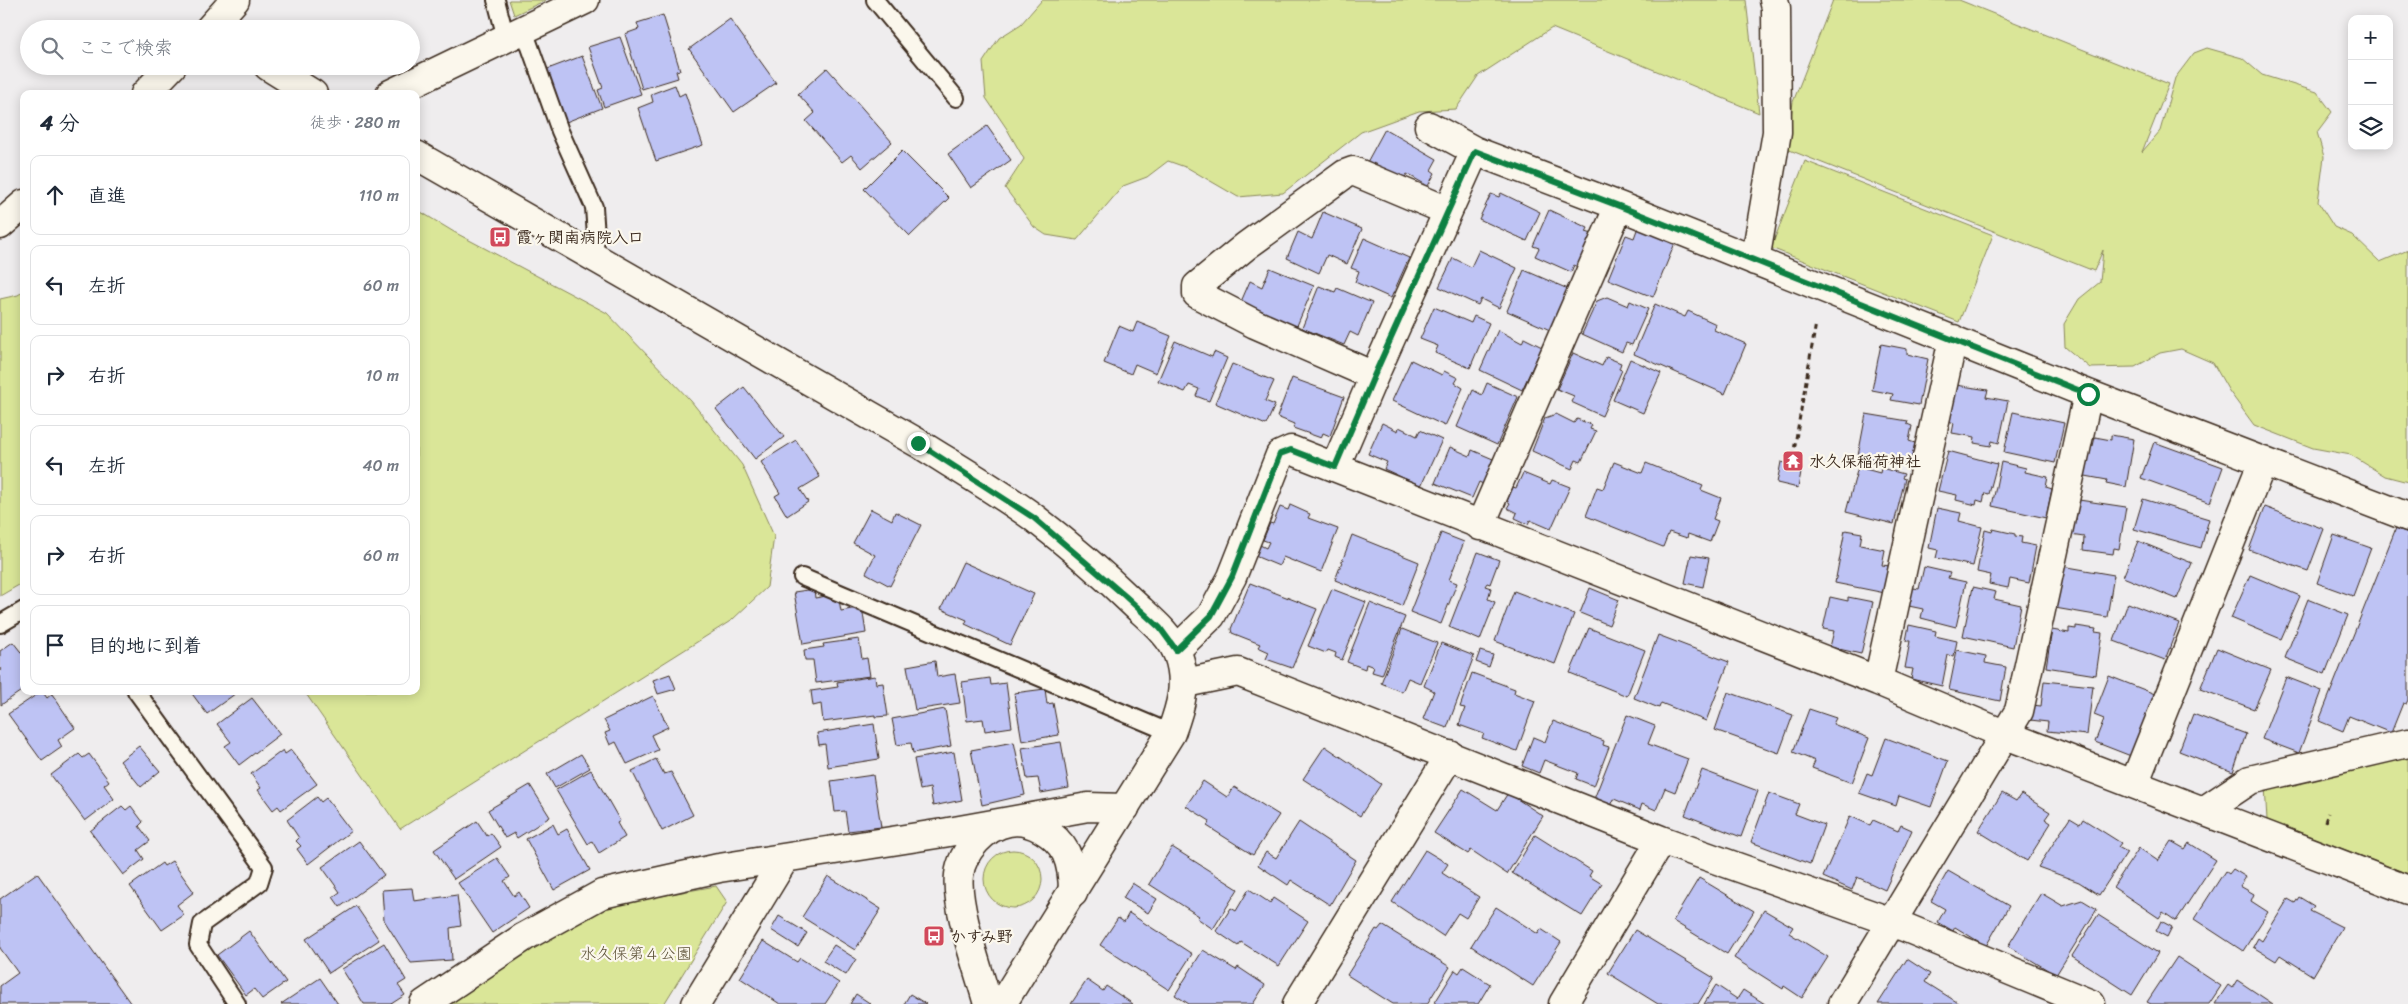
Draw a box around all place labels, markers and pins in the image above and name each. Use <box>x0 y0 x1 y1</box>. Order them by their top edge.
place label: 霞ヶ関南病院入口 <box>516 223 644 252</box>
bus stop icon: 霞ヶ関南病院入口 <box>488 225 512 249</box>
place label: 水久保稲荷神社 <box>1809 447 1921 476</box>
temple icon: 水久保稲荷神社 <box>1781 449 1805 473</box>
place label: かすみ野 <box>950 922 1013 951</box>
bus stop icon: かすみ野 <box>922 924 946 948</box>

